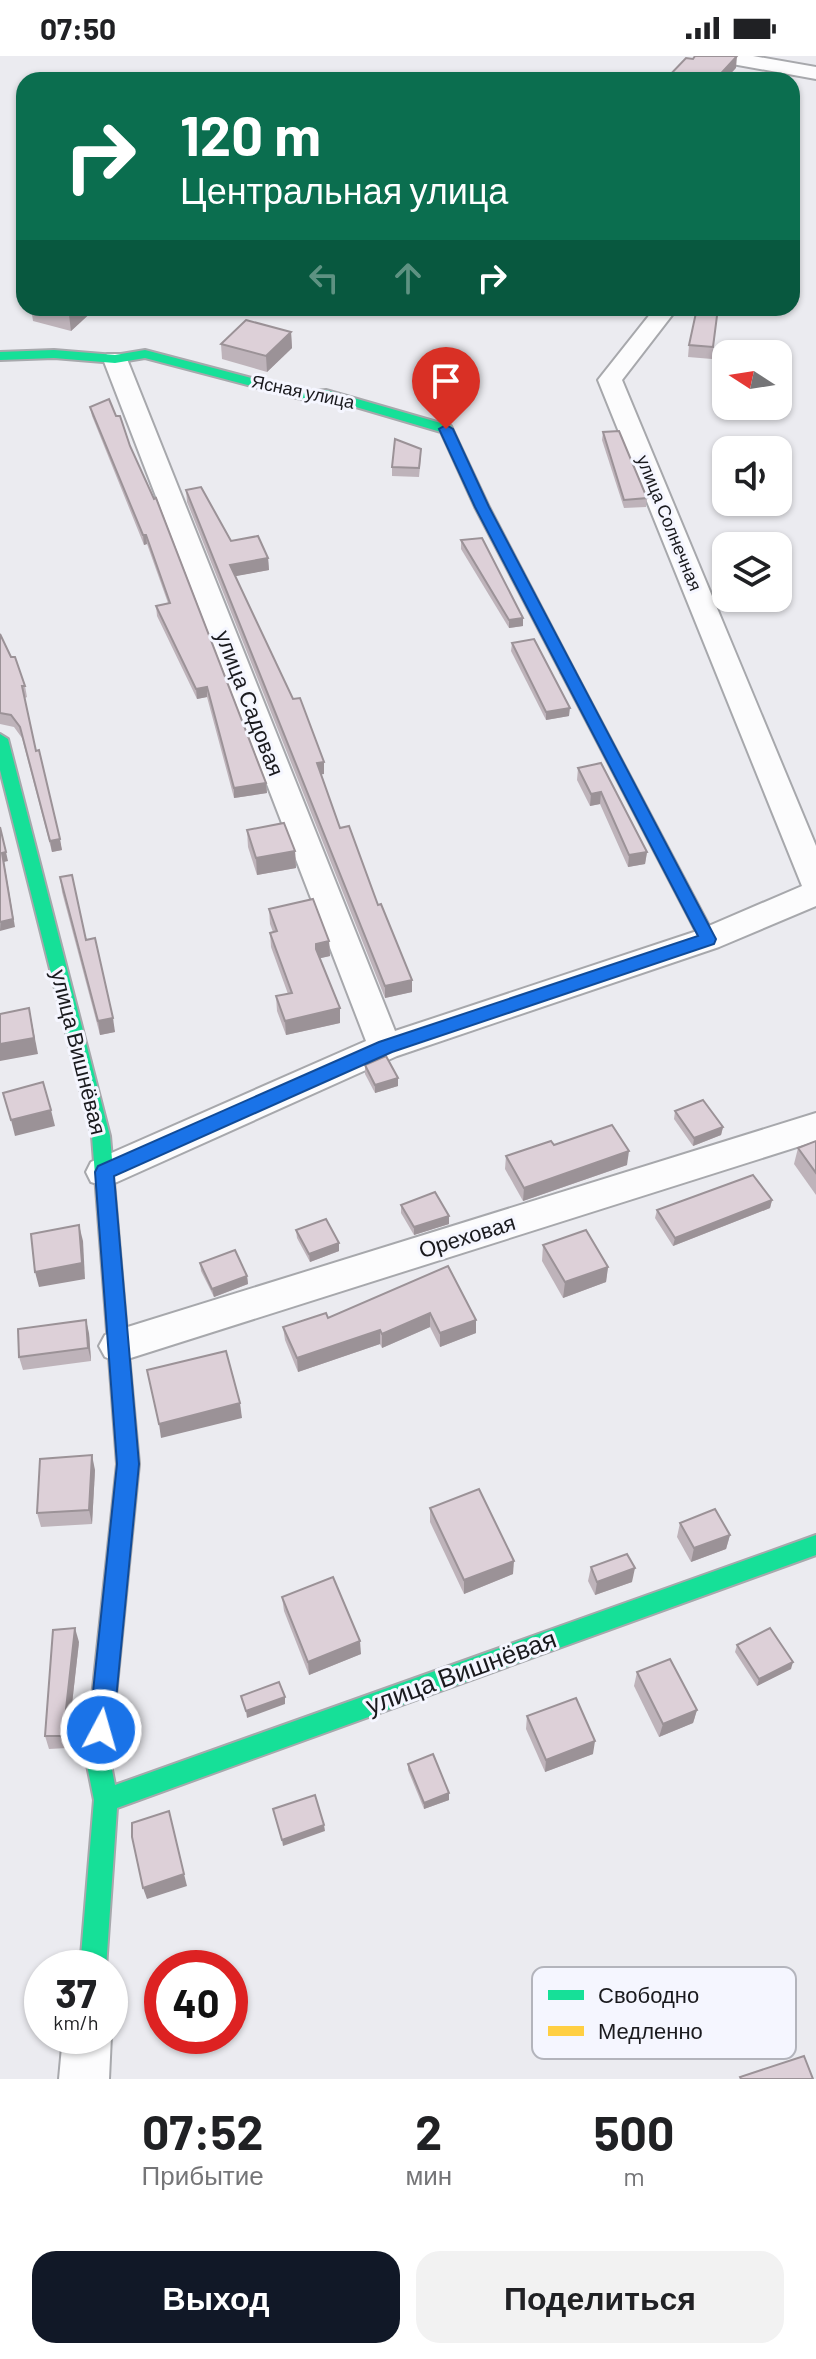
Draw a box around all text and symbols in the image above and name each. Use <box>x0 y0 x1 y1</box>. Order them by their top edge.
text: 07:50 <box>40 10 116 46</box>
text: 120 m <box>180 100 321 167</box>
icon: right <box>48 104 152 208</box>
text: Центральная улица <box>180 168 508 211</box>
icon: left <box>302 256 346 300</box>
icon: ahead <box>386 256 430 300</box>
icon: right <box>470 256 514 300</box>
north arrow <box>712 340 792 420</box>
map controls <box>712 340 792 612</box>
pin <box>412 347 480 429</box>
icon: arrive <box>424 359 468 403</box>
street label: Ясная улица <box>250 369 358 413</box>
button: sound <box>712 436 792 516</box>
street label: улица Солнечная <box>633 451 707 594</box>
button: layers <box>712 532 792 612</box>
street label: улица Садовая <box>210 626 291 780</box>
street label: улица Вишнёвая <box>46 966 113 1137</box>
street label: Ореховая <box>415 1208 518 1263</box>
street label: улица Вишнёвая <box>361 1622 560 1719</box>
position arrow <box>59 1688 143 1772</box>
speed limit sign: 40 <box>144 1950 248 2054</box>
legend <box>532 1967 796 2059</box>
text: 37 <box>55 1968 97 2016</box>
text: Свободно <box>598 1981 699 2008</box>
text: km/h <box>53 2010 99 2034</box>
text: Медленно <box>598 2017 703 2044</box>
text: 07:52 <box>142 2102 263 2160</box>
text: 2 <box>415 2102 442 2160</box>
text: 500 <box>594 2103 674 2161</box>
text: Прибытие <box>142 2159 264 2190</box>
text: мин <box>405 2159 452 2190</box>
text: m <box>623 2160 645 2191</box>
button: Выход <box>32 2251 400 2343</box>
button: Поделиться <box>416 2251 784 2343</box>

